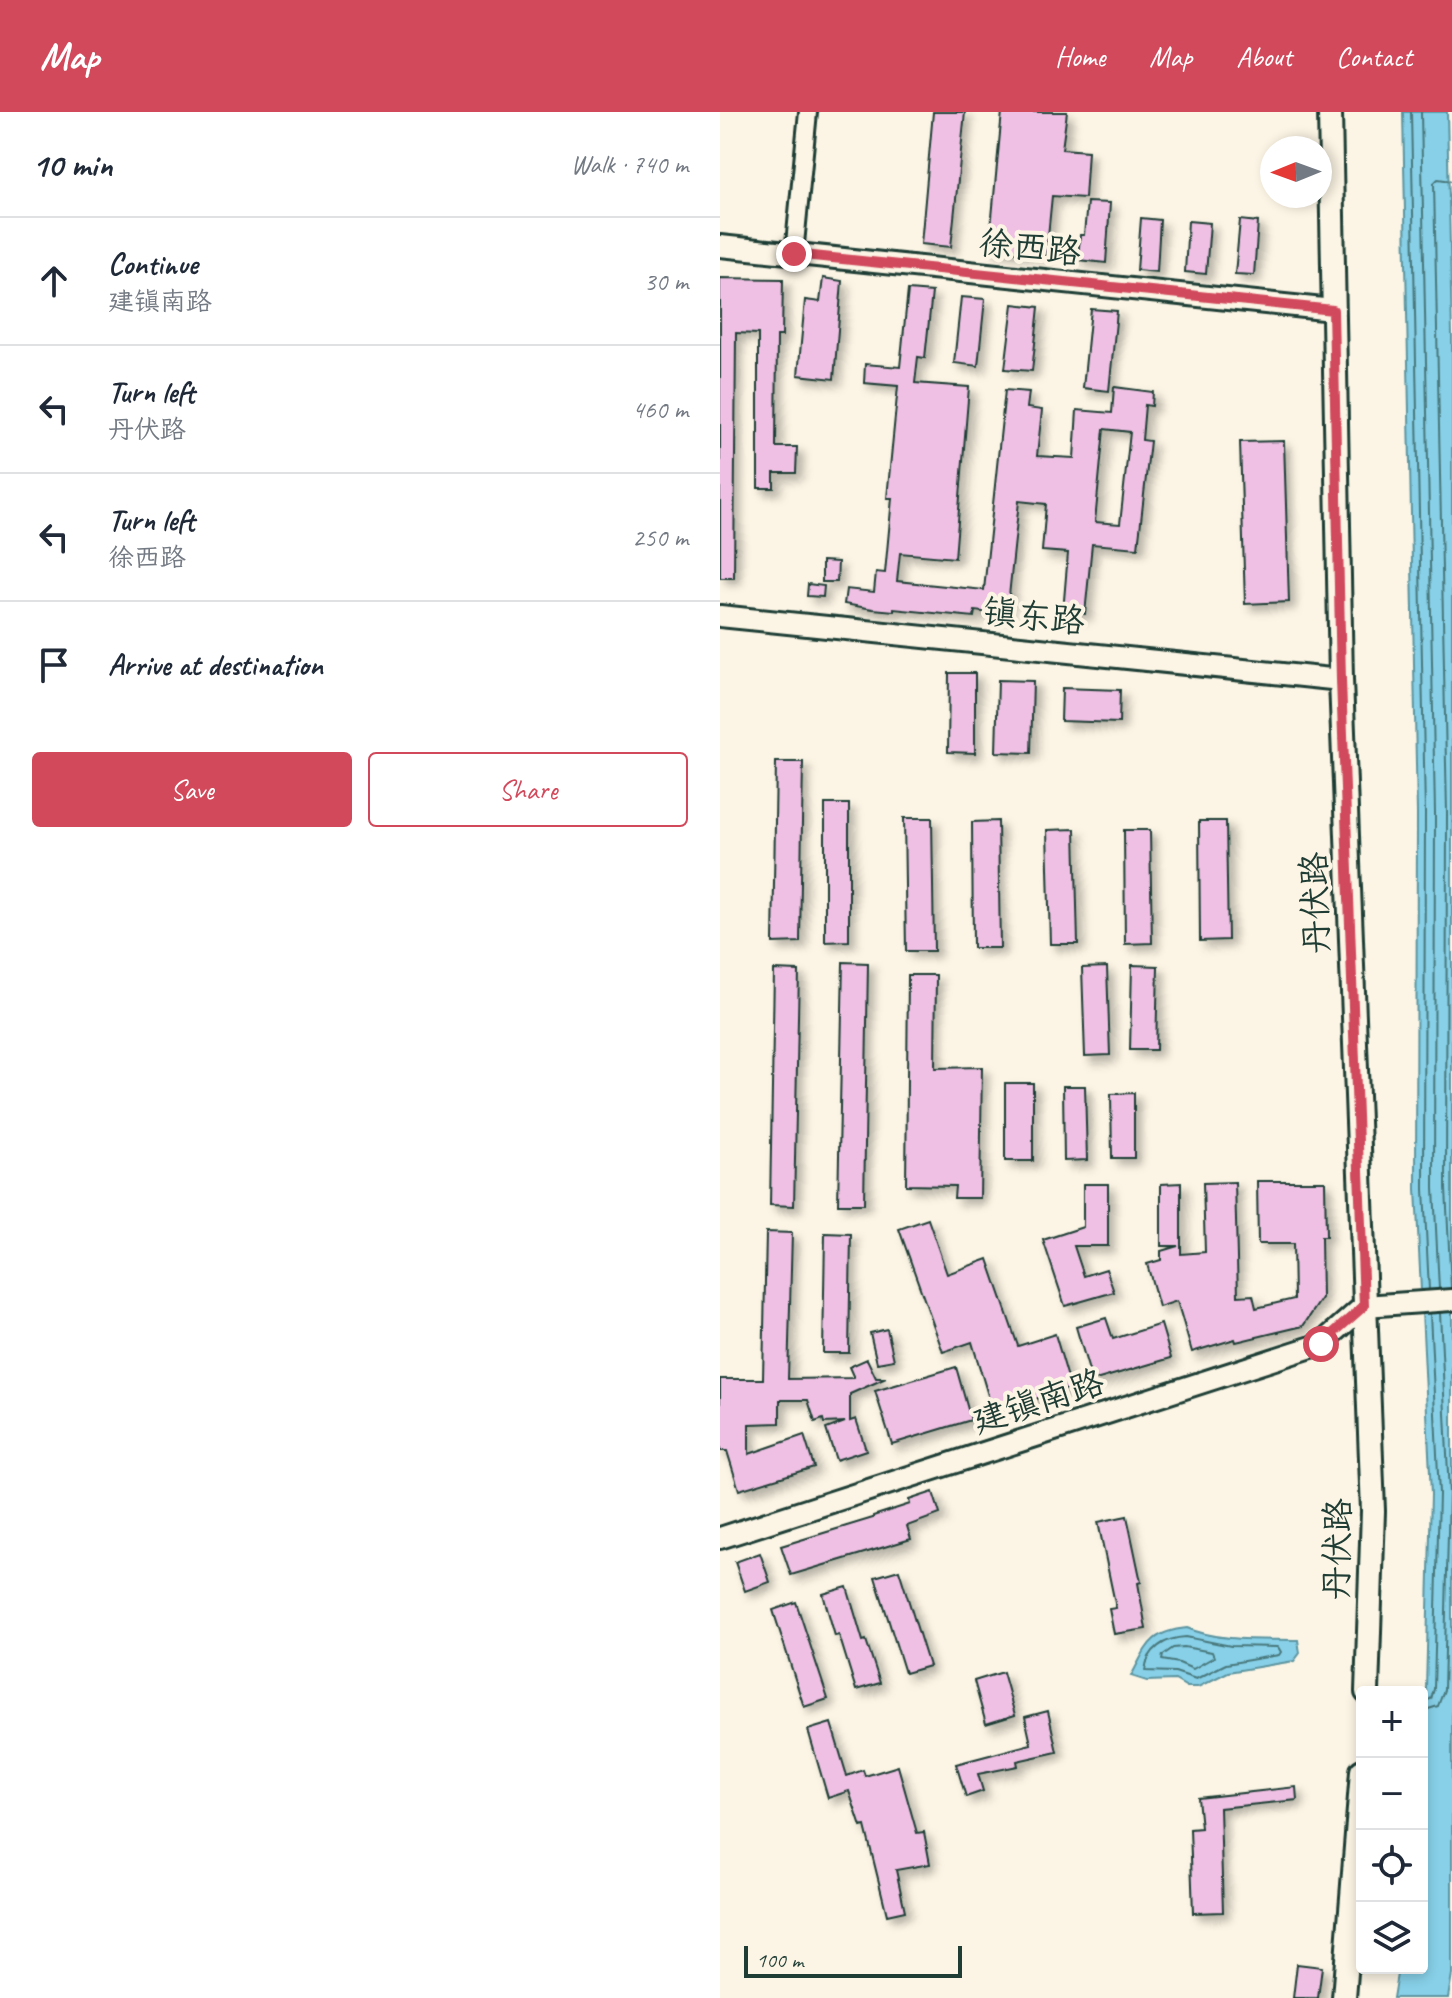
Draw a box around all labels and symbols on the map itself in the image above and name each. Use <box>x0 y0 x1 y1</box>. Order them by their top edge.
north arrow <box>1260 136 1332 208</box>
street label: 徐西路 <box>977 220 1083 274</box>
route end <box>776 236 812 272</box>
street label: 镇东路 <box>981 589 1087 643</box>
street label: 丹伏路 <box>1292 851 1338 955</box>
route start <box>1303 1326 1339 1362</box>
street label: 建镇南路 <box>967 1360 1109 1442</box>
street label: 丹伏路 <box>1315 1498 1359 1600</box>
scale bar <box>744 1942 962 1978</box>

